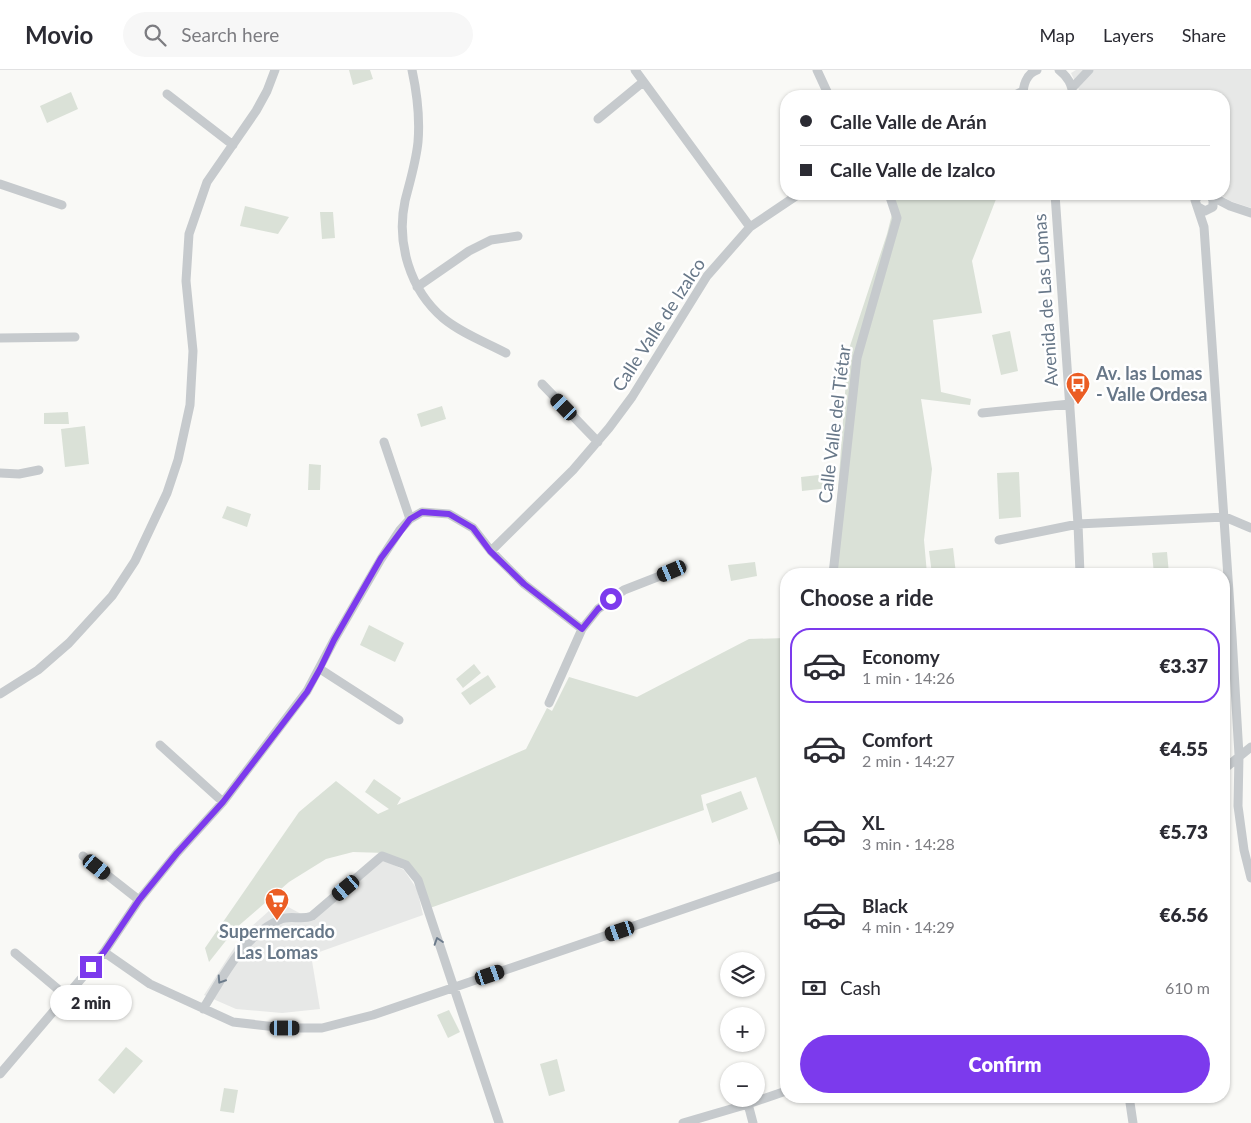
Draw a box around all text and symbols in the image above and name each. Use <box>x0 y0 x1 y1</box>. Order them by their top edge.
search box <box>123 12 473 57</box>
text: Movio <box>25 20 93 49</box>
icon: search <box>141 21 169 49</box>
text: Search here <box>181 23 279 46</box>
text: Map <box>1039 24 1075 46</box>
text: Layers <box>1103 24 1154 46</box>
text: Share <box>1182 24 1226 46</box>
text: Calle Valle de Arán <box>830 110 987 133</box>
text: Calle Valle de Izalco <box>830 158 995 181</box>
street label: Avenida de Las Lomas <box>1028 213 1062 387</box>
street label: Calle Valle de Izalco <box>607 254 709 395</box>
street label: Calle Valle del Tiétar <box>813 343 855 504</box>
place label: Av. las Lomas - Valle Ordesa <box>1095 362 1207 405</box>
bus stop icon: Av. las Lomas - Valle Ordesa <box>1065 371 1091 405</box>
car <box>548 391 579 423</box>
car <box>655 558 688 584</box>
text: Choose a ride <box>800 584 934 611</box>
route start <box>600 588 622 610</box>
icon: car <box>802 643 847 688</box>
text: Economy <box>862 645 940 668</box>
text: €3.37 <box>1159 654 1208 677</box>
text: 1 min · 14:26 <box>862 668 955 687</box>
icon: car <box>802 726 847 771</box>
text: Comfort <box>862 728 933 751</box>
text: €4.55 <box>1159 737 1208 760</box>
text: 2 min · 14:27 <box>862 751 955 770</box>
icon: car <box>802 809 847 854</box>
text: XL <box>862 811 885 834</box>
text: €5.73 <box>1159 820 1208 843</box>
text: 3 min · 14:28 <box>862 834 955 853</box>
car <box>80 852 113 882</box>
car <box>329 873 362 903</box>
supermarket icon: Supermercado Las Lomas <box>264 887 290 921</box>
icon: car <box>802 892 847 937</box>
text: Black <box>862 894 908 917</box>
text: €6.56 <box>1159 903 1208 926</box>
text: 4 min · 14:29 <box>862 917 955 936</box>
car <box>603 919 636 943</box>
place label: Supermercado Las Lomas <box>219 920 335 963</box>
one-way arrow <box>434 937 444 946</box>
map controls <box>720 952 765 1107</box>
button: layers <box>720 952 765 997</box>
route end <box>80 956 102 978</box>
car <box>473 963 506 987</box>
icon: cash <box>800 974 828 1002</box>
one-way arrow <box>218 975 227 984</box>
text: Cash <box>840 976 881 999</box>
text: 610 m <box>1165 978 1210 997</box>
callout: 2 min <box>50 984 132 1020</box>
text: 2 min <box>71 993 111 1012</box>
button: + <box>720 1007 765 1052</box>
car <box>270 1021 300 1036</box>
button: Confirm <box>800 1035 1210 1093</box>
button: − <box>720 1062 765 1107</box>

